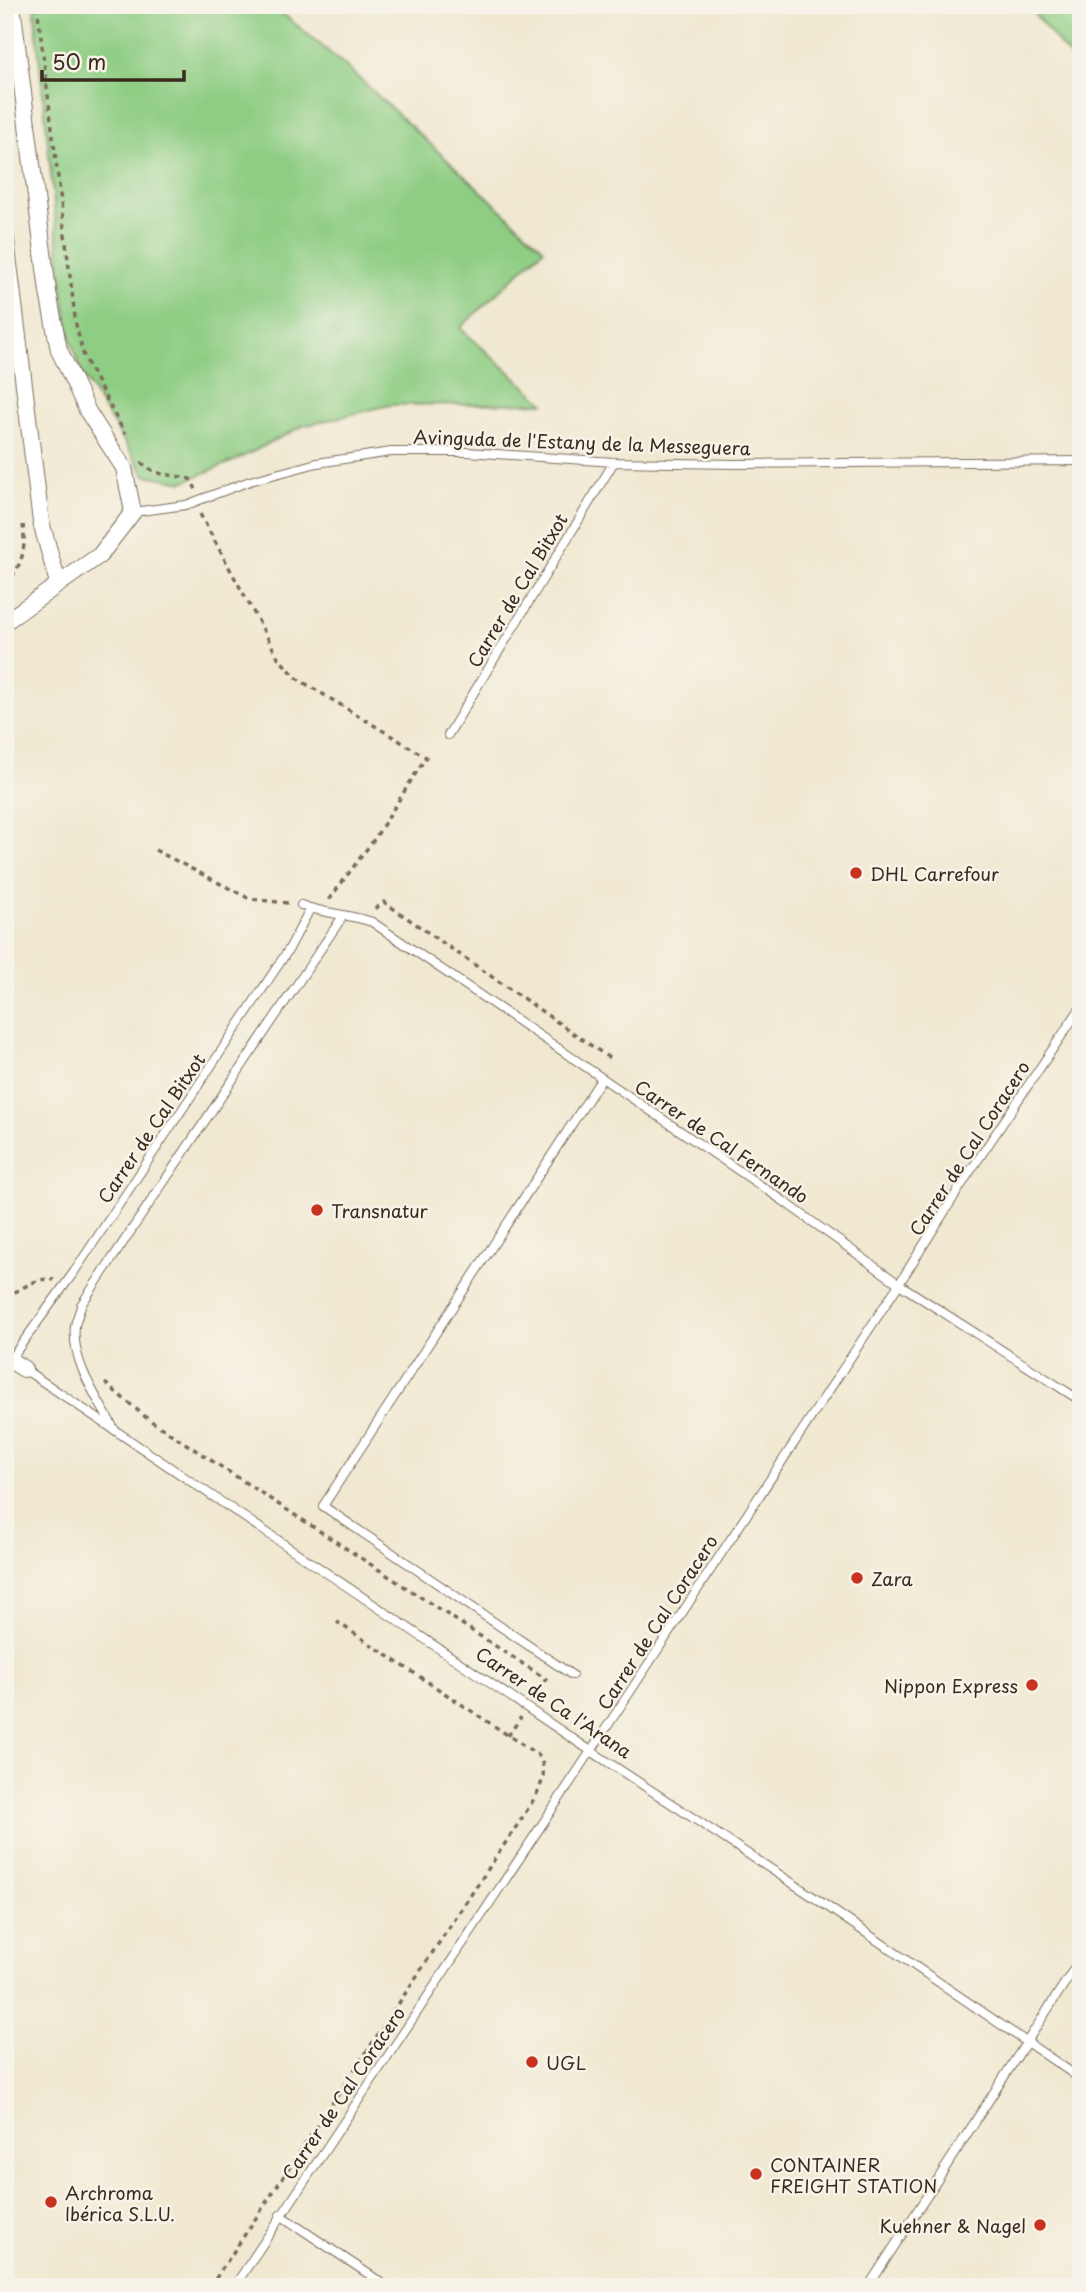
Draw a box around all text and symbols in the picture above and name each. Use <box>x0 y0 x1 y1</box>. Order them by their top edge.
scale bar <box>42 38 184 82</box>
text: 50 m <box>52 45 106 77</box>
street label: Avinguda de l'Estany de la Messeguera <box>413 423 751 461</box>
street label: Carrer de Cal Bitxot <box>460 508 574 672</box>
place label: DHL Carrefour <box>870 860 999 887</box>
marker: DHL Carrefour <box>848 865 864 881</box>
street label: Carrer de Cal Bitxot <box>91 1048 211 1208</box>
street label: Carrer de Cal Coracero <box>902 1055 1036 1241</box>
street label: Carrer de Cal Fernando <box>630 1073 814 1209</box>
place label: Transnatur <box>331 1197 429 1224</box>
marker: Transnatur <box>309 1202 325 1218</box>
street label: Carrer de Cal Coracero <box>590 1529 724 1715</box>
place label: Zara <box>871 1565 913 1592</box>
marker: Zara <box>849 1570 865 1586</box>
street label: Carrer de Ca l'Arana <box>471 1640 638 1765</box>
place label: Nippon Express <box>884 1672 1018 1699</box>
marker: Nippon Express <box>1024 1677 1040 1693</box>
street label: Carrer de Cal Coracero <box>275 2001 411 2185</box>
place label: UGL <box>546 2049 586 2076</box>
marker: UGL <box>524 2054 540 2070</box>
place label: CONTAINER FREIGHT STATION <box>770 2151 937 2199</box>
marker: CONTAINER FREIGHT STATION <box>748 2166 764 2182</box>
place label: Archroma Ibérica S.L.U. <box>65 2179 175 2227</box>
marker: Archroma Ibérica S.L.U. <box>43 2194 59 2210</box>
place label: Kuehner & Nagel <box>880 2212 1026 2239</box>
marker: Kuehner & Nagel <box>1032 2217 1048 2233</box>

